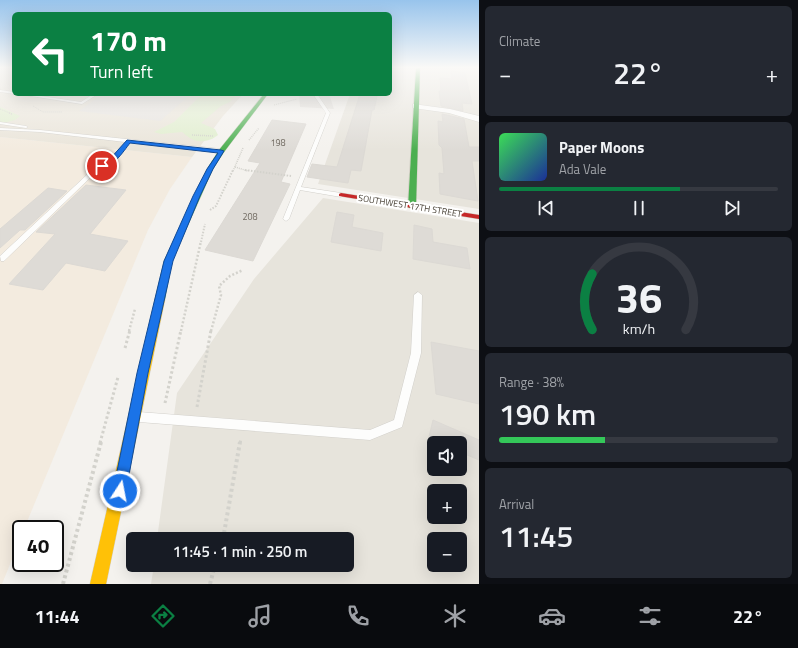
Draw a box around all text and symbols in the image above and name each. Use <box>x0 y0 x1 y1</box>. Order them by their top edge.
text: 170 m <box>90 19 167 62</box>
icon: left <box>24 28 76 80</box>
text: Climate <box>499 31 540 51</box>
text: 22° <box>613 50 664 96</box>
text: − <box>499 57 511 91</box>
text: + <box>766 57 778 91</box>
text: Turn left <box>90 58 153 85</box>
house number: 198 <box>270 136 286 149</box>
text: Paper Moons <box>559 136 644 159</box>
pin <box>85 149 119 183</box>
icon: arrive <box>91 155 113 177</box>
text: Ada Vale <box>559 159 606 179</box>
street label: SOUTHWEST 17TH STREET <box>357 191 463 220</box>
icon: previous <box>535 197 557 219</box>
icon: pause <box>628 197 650 219</box>
icon: next <box>721 197 743 219</box>
house number: 208 <box>242 210 258 223</box>
text: 36 <box>615 266 662 329</box>
text: km/h <box>622 318 655 340</box>
text: Range · 38% <box>499 372 564 392</box>
text: 190 km <box>499 391 596 437</box>
map controls <box>427 436 467 572</box>
button: sound <box>427 436 467 476</box>
position arrow <box>99 470 141 512</box>
button: + <box>427 484 467 524</box>
text: Arrival <box>499 494 534 514</box>
text: 11:45 <box>499 513 573 559</box>
speed limit sign: 40 <box>12 520 64 572</box>
button: − <box>427 532 467 572</box>
text: 11:45 · 1 min · 250 m <box>173 540 307 563</box>
icon: directions <box>149 602 177 630</box>
icon: music <box>246 602 274 630</box>
icon: phone <box>344 602 372 630</box>
icon: climate <box>441 602 469 630</box>
icon: car <box>538 602 566 630</box>
icon: filters <box>636 602 664 630</box>
text: 11:44 <box>35 603 80 630</box>
text: 22° <box>733 603 763 630</box>

